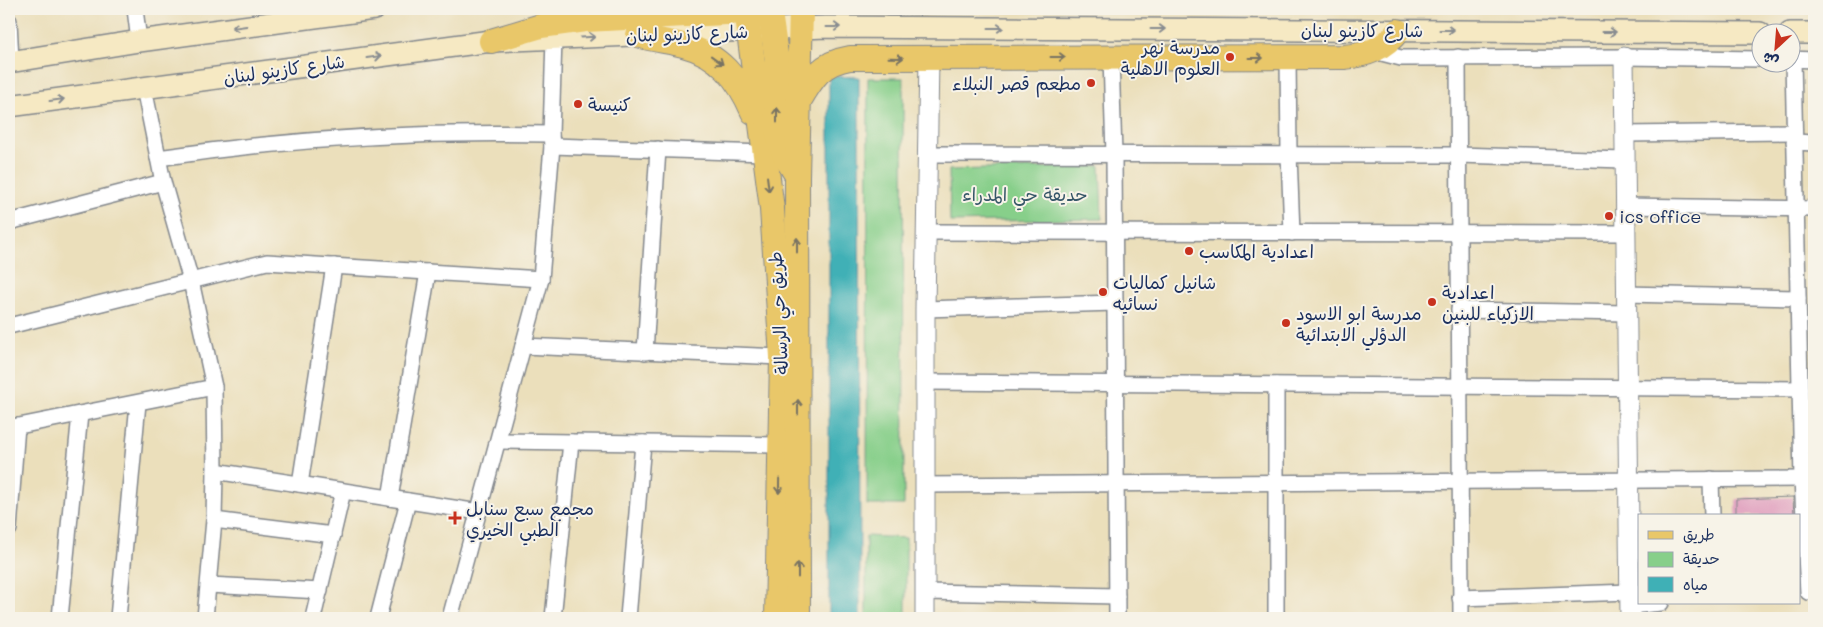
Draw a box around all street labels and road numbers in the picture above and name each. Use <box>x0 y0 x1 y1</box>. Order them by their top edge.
street label: شارع كازينو لبنان <box>1301 18 1423 43</box>
street label: شارع كازينو لبنان <box>625 19 749 48</box>
street label: شارع كازينو لبنان <box>222 49 346 90</box>
street label: طريق حي الرسالة <box>763 250 798 375</box>

